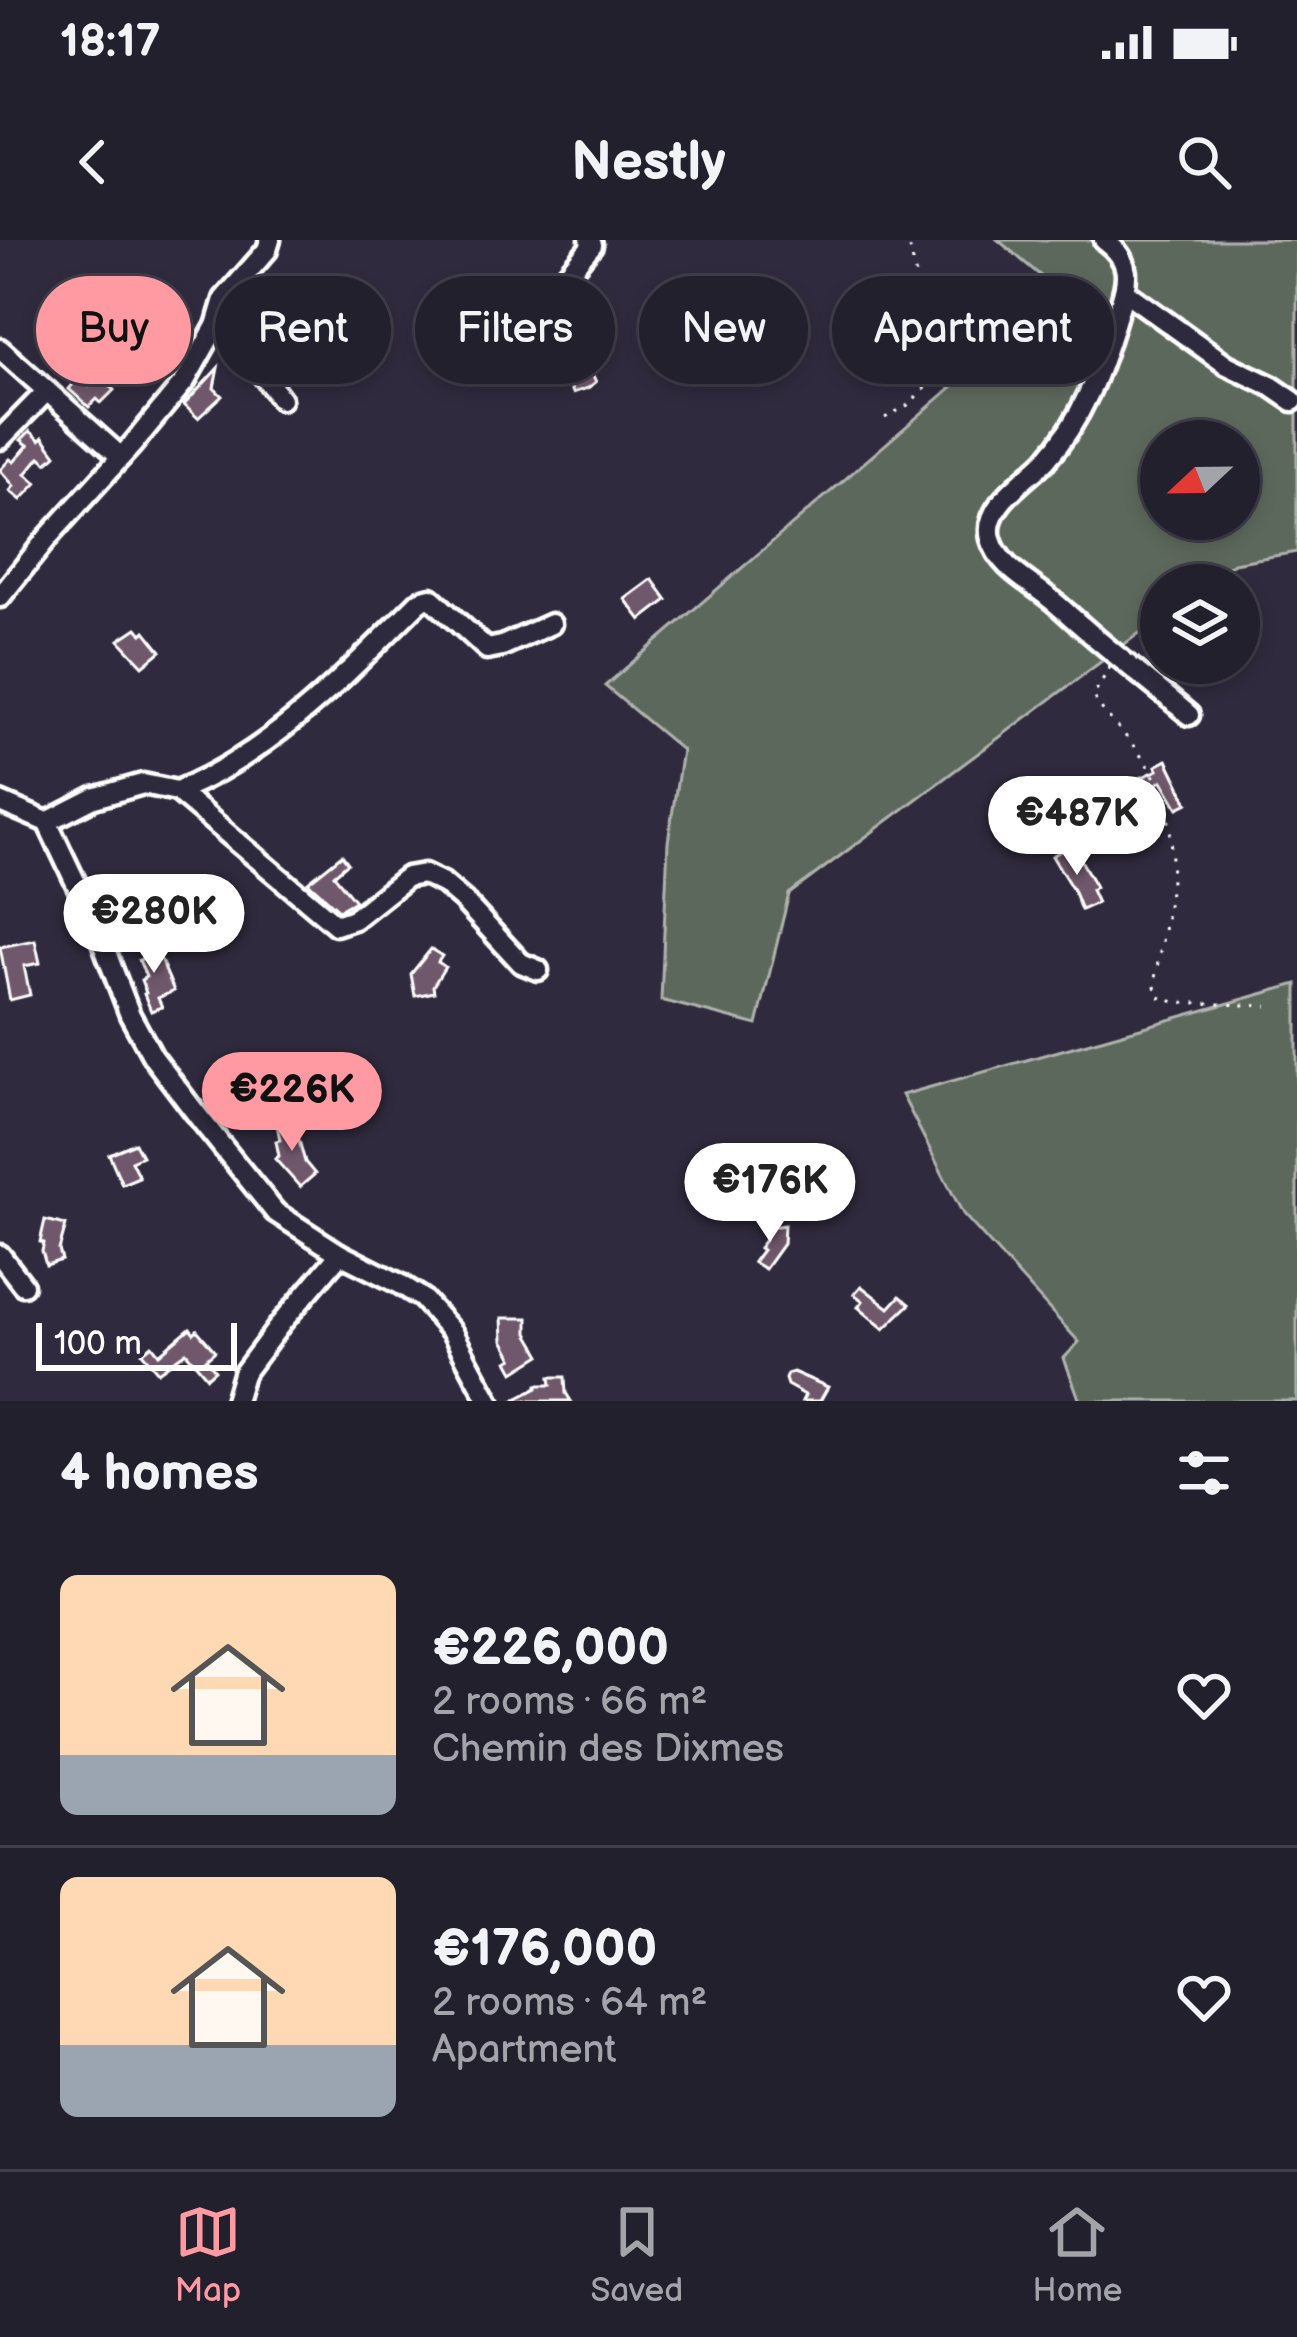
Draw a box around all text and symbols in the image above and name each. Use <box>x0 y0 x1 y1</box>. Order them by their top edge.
text: 18:17 <box>60 15 161 70</box>
icon: back <box>60 129 126 195</box>
icon: search <box>1171 129 1237 195</box>
text: Nestly <box>571 130 726 195</box>
chip: Buy <box>36 276 191 384</box>
chip: Rent <box>215 276 391 384</box>
chip: Filters <box>415 276 615 384</box>
chip: New <box>639 276 808 384</box>
chip: Apartment <box>832 276 1114 384</box>
north arrow <box>1140 420 1260 540</box>
map controls <box>1140 420 1260 684</box>
button: layers <box>1140 564 1260 684</box>
pin: €487K <box>993 776 1161 878</box>
text: €487K <box>1015 791 1139 838</box>
pin: €280K <box>70 874 238 976</box>
text: €280K <box>90 889 218 936</box>
pin: €226K <box>208 1052 376 1154</box>
text: €226K <box>229 1067 355 1114</box>
pin: €176K <box>686 1143 854 1245</box>
text: €176K <box>711 1158 829 1205</box>
scale bar <box>36 1317 237 1370</box>
text: 100 m <box>54 1324 142 1364</box>
icon: filters <box>1171 1440 1237 1506</box>
text: 4 homes <box>60 1443 259 1504</box>
text: €226,000 <box>432 1618 669 1679</box>
icon: home <box>156 1623 300 1767</box>
icon: heart <box>1171 1662 1237 1728</box>
text: 2 rooms · 66 m² <box>432 1679 707 1726</box>
text: Chemin des Dixmes <box>432 1726 784 1773</box>
text: €176,000 <box>432 1919 657 1980</box>
icon: home <box>156 1925 300 2069</box>
icon: heart <box>1171 1964 1237 2030</box>
text: 2 rooms · 64 m² <box>432 1980 707 2027</box>
text: Apartment <box>432 2027 616 2074</box>
tab: Map <box>175 2199 241 2311</box>
tab: Saved <box>590 2199 683 2311</box>
tab: Home <box>1033 2199 1122 2311</box>

